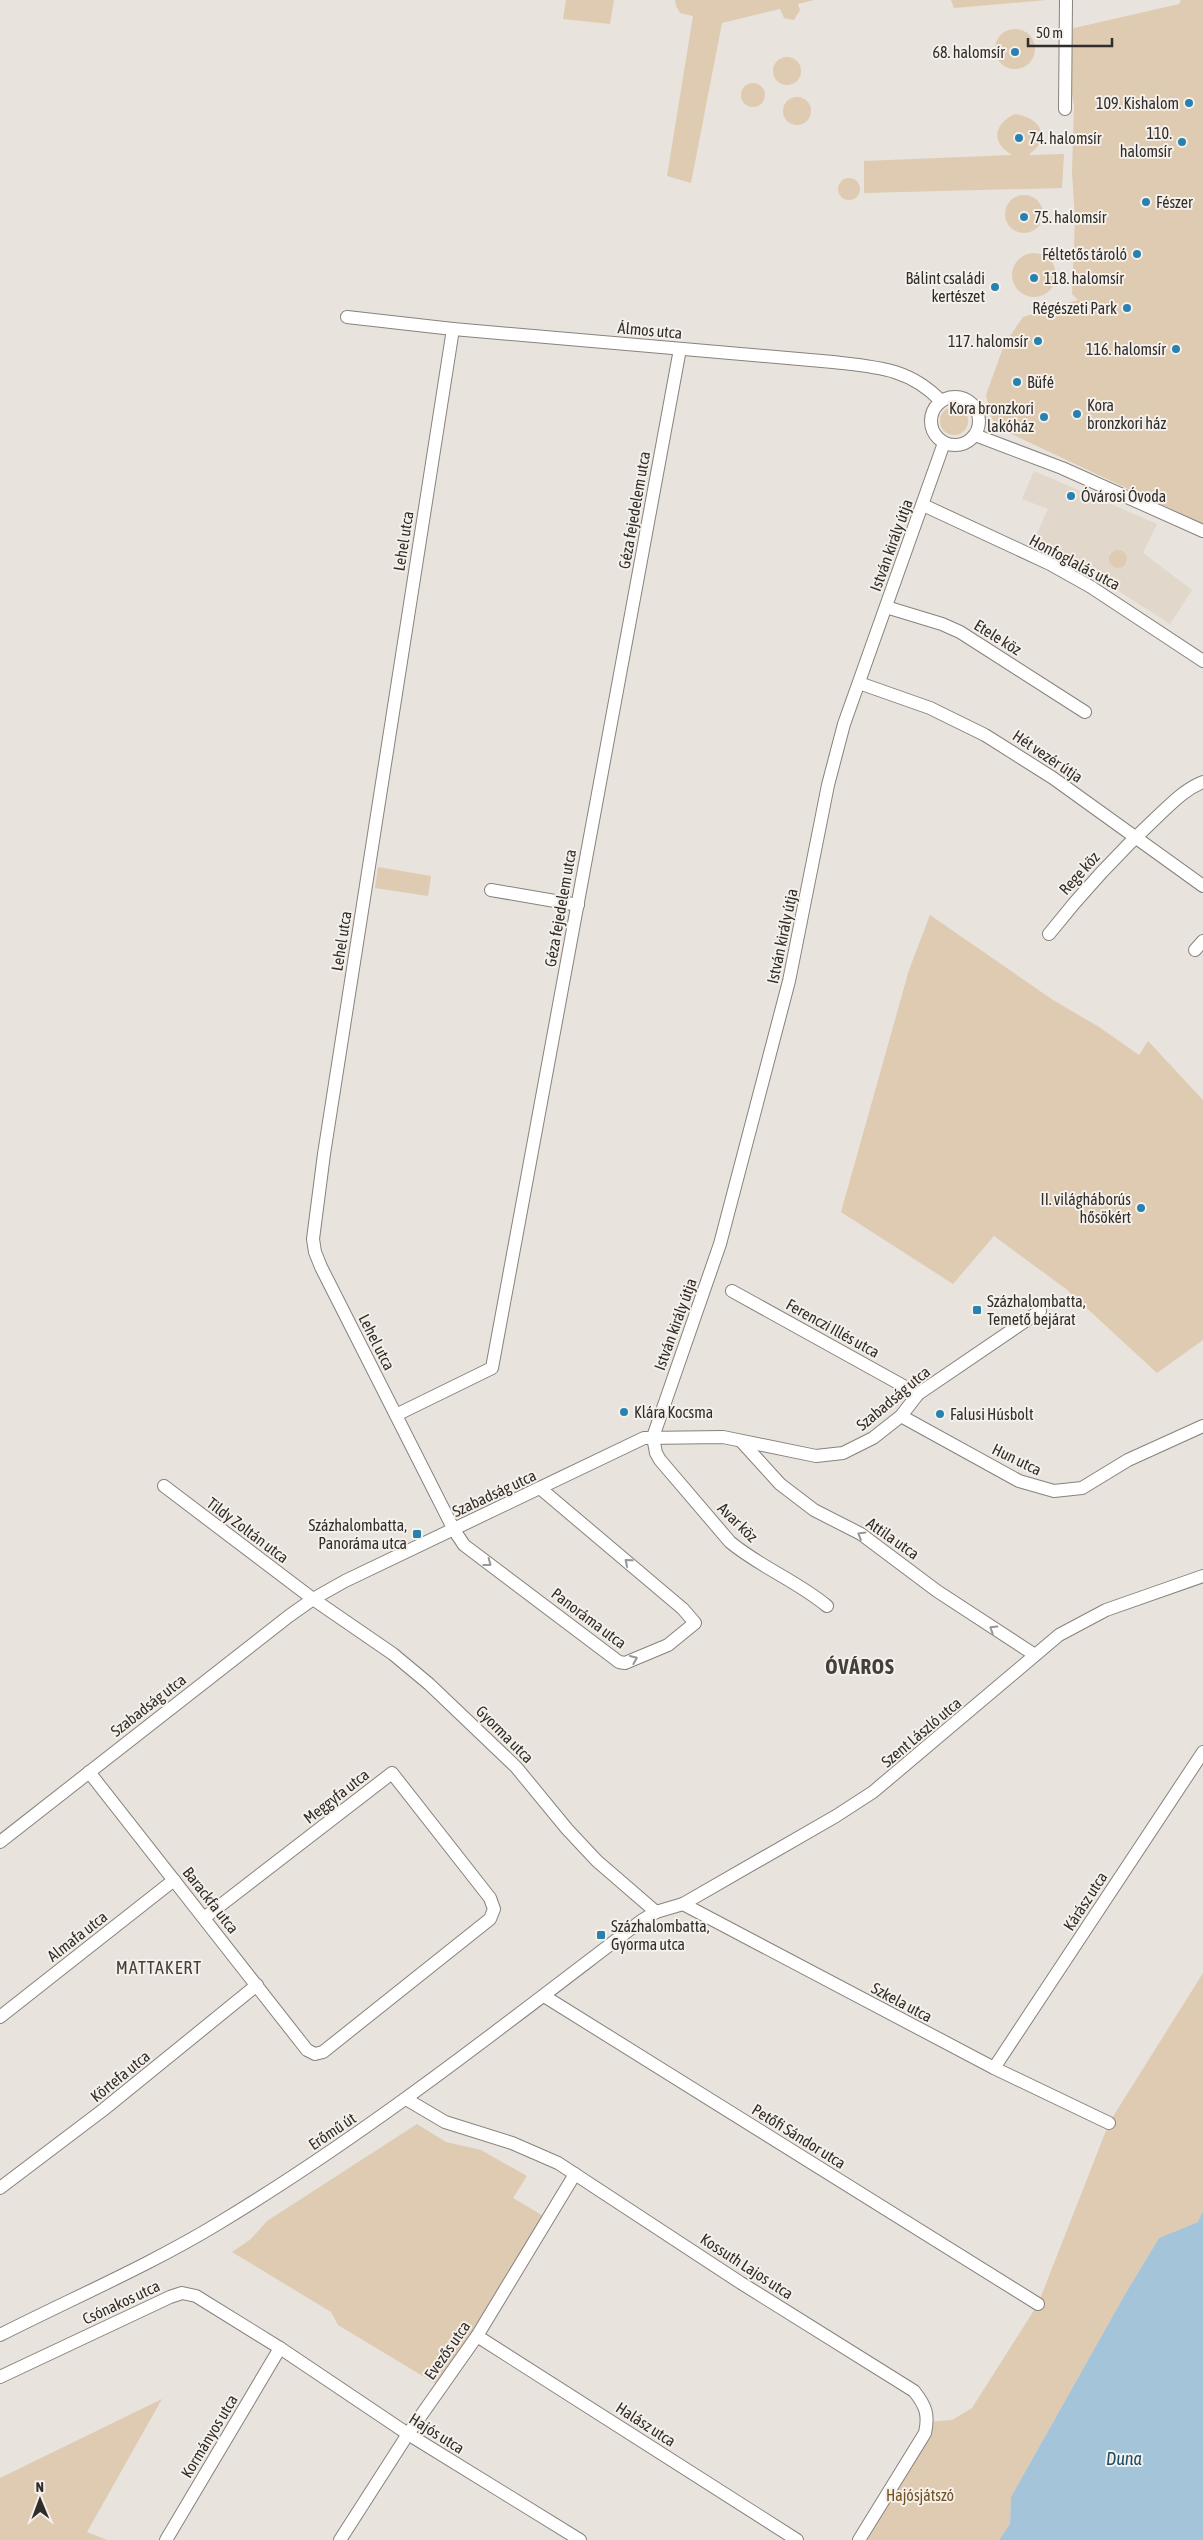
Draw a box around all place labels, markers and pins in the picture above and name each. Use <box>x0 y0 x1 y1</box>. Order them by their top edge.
place label: 68. halomsír <box>933 43 1005 61</box>
marker: 68. halomsír <box>1009 46 1021 58</box>
place label: 109. Kishalom <box>1096 94 1179 112</box>
marker: 109. Kishalom <box>1183 97 1195 109</box>
place label: 110. halomsír <box>1120 124 1172 160</box>
place label: 74. halomsír <box>1029 129 1102 147</box>
marker: 74. halomsír <box>1013 132 1025 144</box>
marker: 110. halomsír <box>1176 136 1188 148</box>
place label: Fészer <box>1156 193 1193 211</box>
marker: Fészer <box>1140 196 1152 208</box>
place label: 75. halomsír <box>1034 208 1107 226</box>
marker: 75. halomsír <box>1018 211 1030 223</box>
place label: Féltetős tároló <box>1042 245 1127 263</box>
marker: Féltetős tároló <box>1131 248 1143 260</box>
place label: Bálint családi kertészet <box>906 269 985 305</box>
place label: 118. halomsír <box>1044 269 1124 287</box>
marker: 118. halomsír <box>1028 272 1040 284</box>
marker: Bálint családi kertészet <box>989 281 1001 293</box>
place label: Régészeti Park <box>1032 299 1117 318</box>
marker: Régészeti Park <box>1121 302 1133 314</box>
place label: 117. halomsír <box>948 332 1028 350</box>
marker: 117. halomsír <box>1032 335 1044 347</box>
place label: 116. halomsír <box>1086 340 1166 358</box>
marker: 116. halomsír <box>1170 343 1182 355</box>
place label: Büfé <box>1027 373 1054 391</box>
marker: Büfé <box>1011 376 1023 388</box>
place label: Kora bronzkori ház <box>1087 396 1166 432</box>
place label: Kora bronzkori lakóház <box>949 399 1034 435</box>
marker: Kora bronzkori ház <box>1071 408 1083 420</box>
marker: Kora bronzkori lakóház <box>1038 411 1050 423</box>
place label: Óvárosi Óvoda <box>1081 487 1166 505</box>
marker: Óvárosi Óvoda <box>1065 490 1077 502</box>
place label: II. világháborús hősökért <box>1041 1190 1131 1226</box>
marker: II. világháborús hősökért <box>1135 1202 1147 1214</box>
place label: Százhalombatta, Temető bejárat <box>987 1292 1086 1329</box>
marker: Százhalombatta, Temető bejárat <box>971 1304 983 1316</box>
place label: Klára Kocsma <box>634 1403 713 1421</box>
place label: Falusi Húsbolt <box>950 1405 1034 1423</box>
marker: Klára Kocsma <box>618 1406 630 1418</box>
marker: Falusi Húsbolt <box>934 1408 946 1420</box>
place label: Százhalombatta, Panoráma utca <box>308 1516 407 1552</box>
marker: Százhalombatta, Panoráma utca <box>411 1528 423 1540</box>
place label: Százhalombatta, Gyorma utca <box>611 1917 710 1954</box>
marker: Százhalombatta, Gyorma utca <box>595 1929 607 1941</box>

